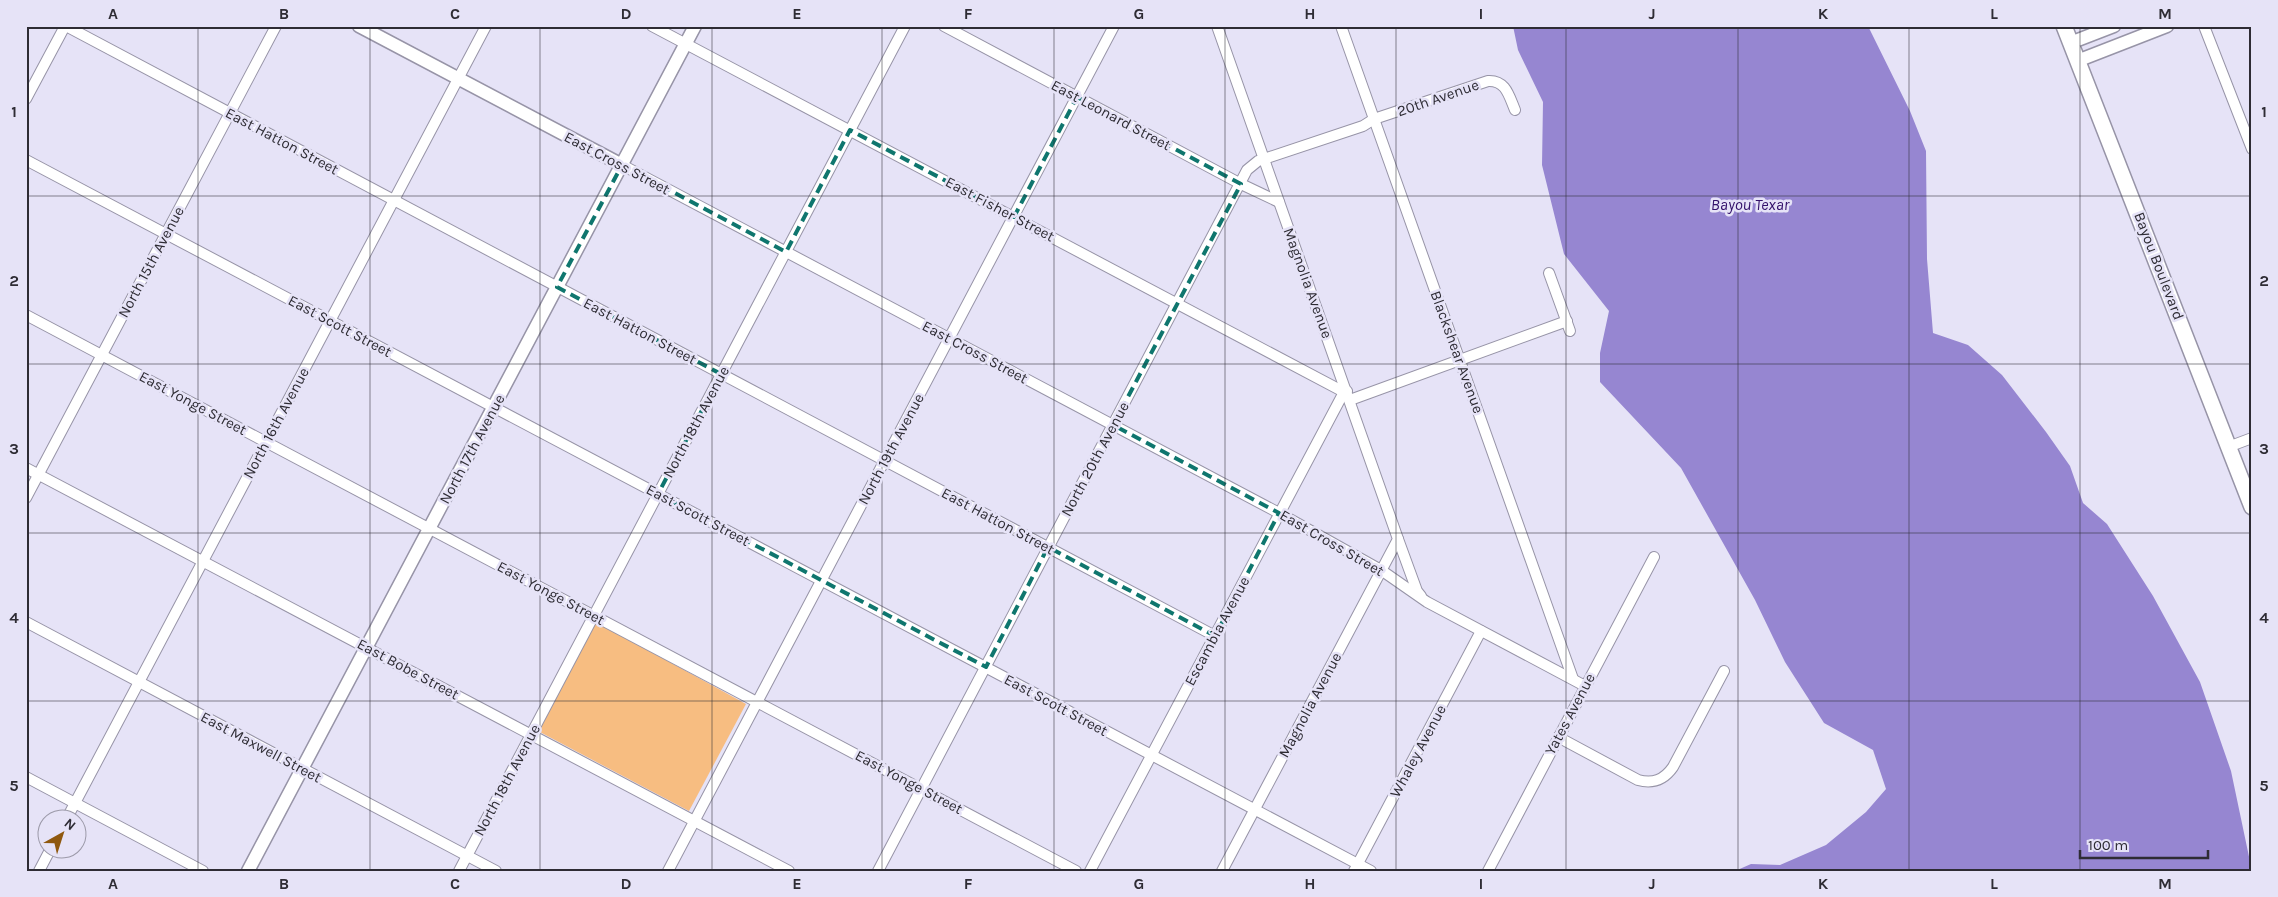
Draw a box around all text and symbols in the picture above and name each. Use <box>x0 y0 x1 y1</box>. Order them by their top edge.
text: A <box>108 4 118 23</box>
text: B <box>279 4 289 23</box>
text: C <box>450 4 460 23</box>
text: D <box>621 4 632 23</box>
text: E <box>792 4 802 23</box>
text: F <box>964 4 973 23</box>
text: G <box>1134 4 1144 23</box>
text: H <box>1304 4 1316 23</box>
text: I <box>1479 4 1483 23</box>
text: J <box>1648 4 1656 23</box>
text: K <box>1818 4 1829 23</box>
text: L <box>1990 4 1998 23</box>
text: M <box>2158 4 2172 23</box>
street label: East Leonard Street <box>1048 76 1174 154</box>
street label: 20th Avenue <box>1395 76 1481 120</box>
text: 1 <box>11 102 17 121</box>
text: 1 <box>2261 102 2267 121</box>
street label: East Hatton Street <box>222 104 342 179</box>
street label: East Cross Street <box>561 128 673 199</box>
street label: East Fisher Street <box>942 173 1058 245</box>
water label: Bayou Texar <box>1711 195 1790 214</box>
street label: North 15th Avenue <box>114 203 188 321</box>
street label: Bayou Boulevard <box>2130 210 2188 322</box>
street label: Magnolia Avenue <box>1280 225 1336 341</box>
text: 2 <box>9 271 19 290</box>
text: 2 <box>2259 271 2269 290</box>
street label: Blackshear Avenue <box>1426 288 1488 416</box>
street label: East Scott Street <box>285 291 395 361</box>
street label: East Hatton Street <box>580 294 700 369</box>
street label: East Cross Street <box>919 317 1031 388</box>
street label: North 18th Avenue <box>659 363 733 481</box>
street label: North 16th Avenue <box>239 364 313 482</box>
street label: East Yonge Street <box>136 367 250 439</box>
street label: North 19th Avenue <box>854 390 928 508</box>
street label: North 17th Avenue <box>435 391 509 507</box>
street label: North 20th Avenue <box>1057 399 1133 519</box>
text: 3 <box>9 439 19 458</box>
text: 3 <box>2259 439 2269 458</box>
street label: East Scott Street <box>643 480 753 550</box>
street label: East Hatton Street <box>938 484 1058 559</box>
street label: East Cross Street <box>1277 506 1388 580</box>
street label: East Yonge Street <box>494 557 608 629</box>
street label: Escambia Avenue <box>1181 573 1253 689</box>
text: 4 <box>9 608 19 627</box>
text: 4 <box>2259 608 2269 627</box>
street label: East Bobe Street <box>354 635 462 704</box>
street label: Magnolia Avenue <box>1275 649 1345 761</box>
street label: East Scott Street <box>1001 670 1111 740</box>
street label: Yates Avenue <box>1541 670 1599 758</box>
street label: Whaley Avenue <box>1386 702 1450 800</box>
street label: East Maxwell Street <box>198 708 325 787</box>
street label: North 18th Avenue <box>470 721 544 839</box>
street label: East Yonge Street <box>852 746 966 818</box>
text: 5 <box>9 776 19 795</box>
text: 5 <box>2259 776 2269 795</box>
north arrow <box>38 810 88 860</box>
text: N <box>61 815 79 834</box>
scale bar <box>2080 827 2208 859</box>
text: 100 m <box>2088 836 2128 854</box>
text: A <box>108 874 118 893</box>
text: B <box>279 874 289 893</box>
text: C <box>450 874 460 893</box>
text: D <box>621 874 632 893</box>
text: E <box>792 874 802 893</box>
text: F <box>964 874 973 893</box>
text: G <box>1134 874 1144 893</box>
text: H <box>1304 874 1316 893</box>
text: I <box>1479 874 1483 893</box>
text: J <box>1648 874 1656 893</box>
text: K <box>1818 874 1829 893</box>
text: L <box>1990 874 1998 893</box>
text: M <box>2158 874 2172 893</box>

